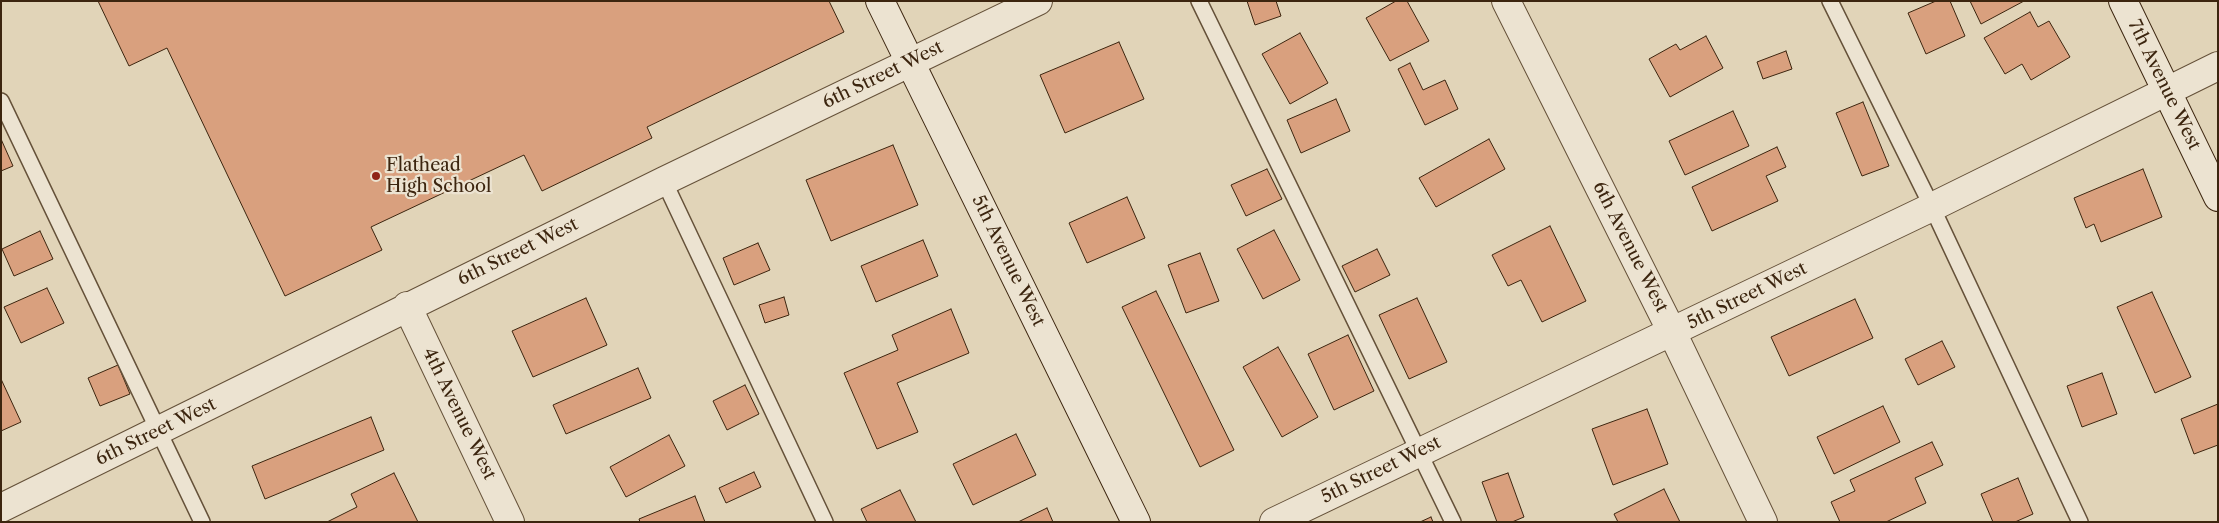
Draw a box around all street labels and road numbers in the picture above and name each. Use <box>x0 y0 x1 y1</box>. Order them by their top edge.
street label: 7th Avenue West <box>2123 16 2205 154</box>
street label: 6th Street West <box>819 37 947 113</box>
street label: 6th Avenue West <box>1588 178 1672 316</box>
street label: 5th Avenue West <box>967 192 1049 330</box>
street label: 6th Street West <box>454 214 582 290</box>
street label: 5th Street West <box>1684 258 1810 334</box>
street label: 4th Avenue West <box>418 345 500 483</box>
street label: 6th Street West <box>92 394 220 470</box>
street label: 5th Street West <box>1318 432 1444 508</box>

